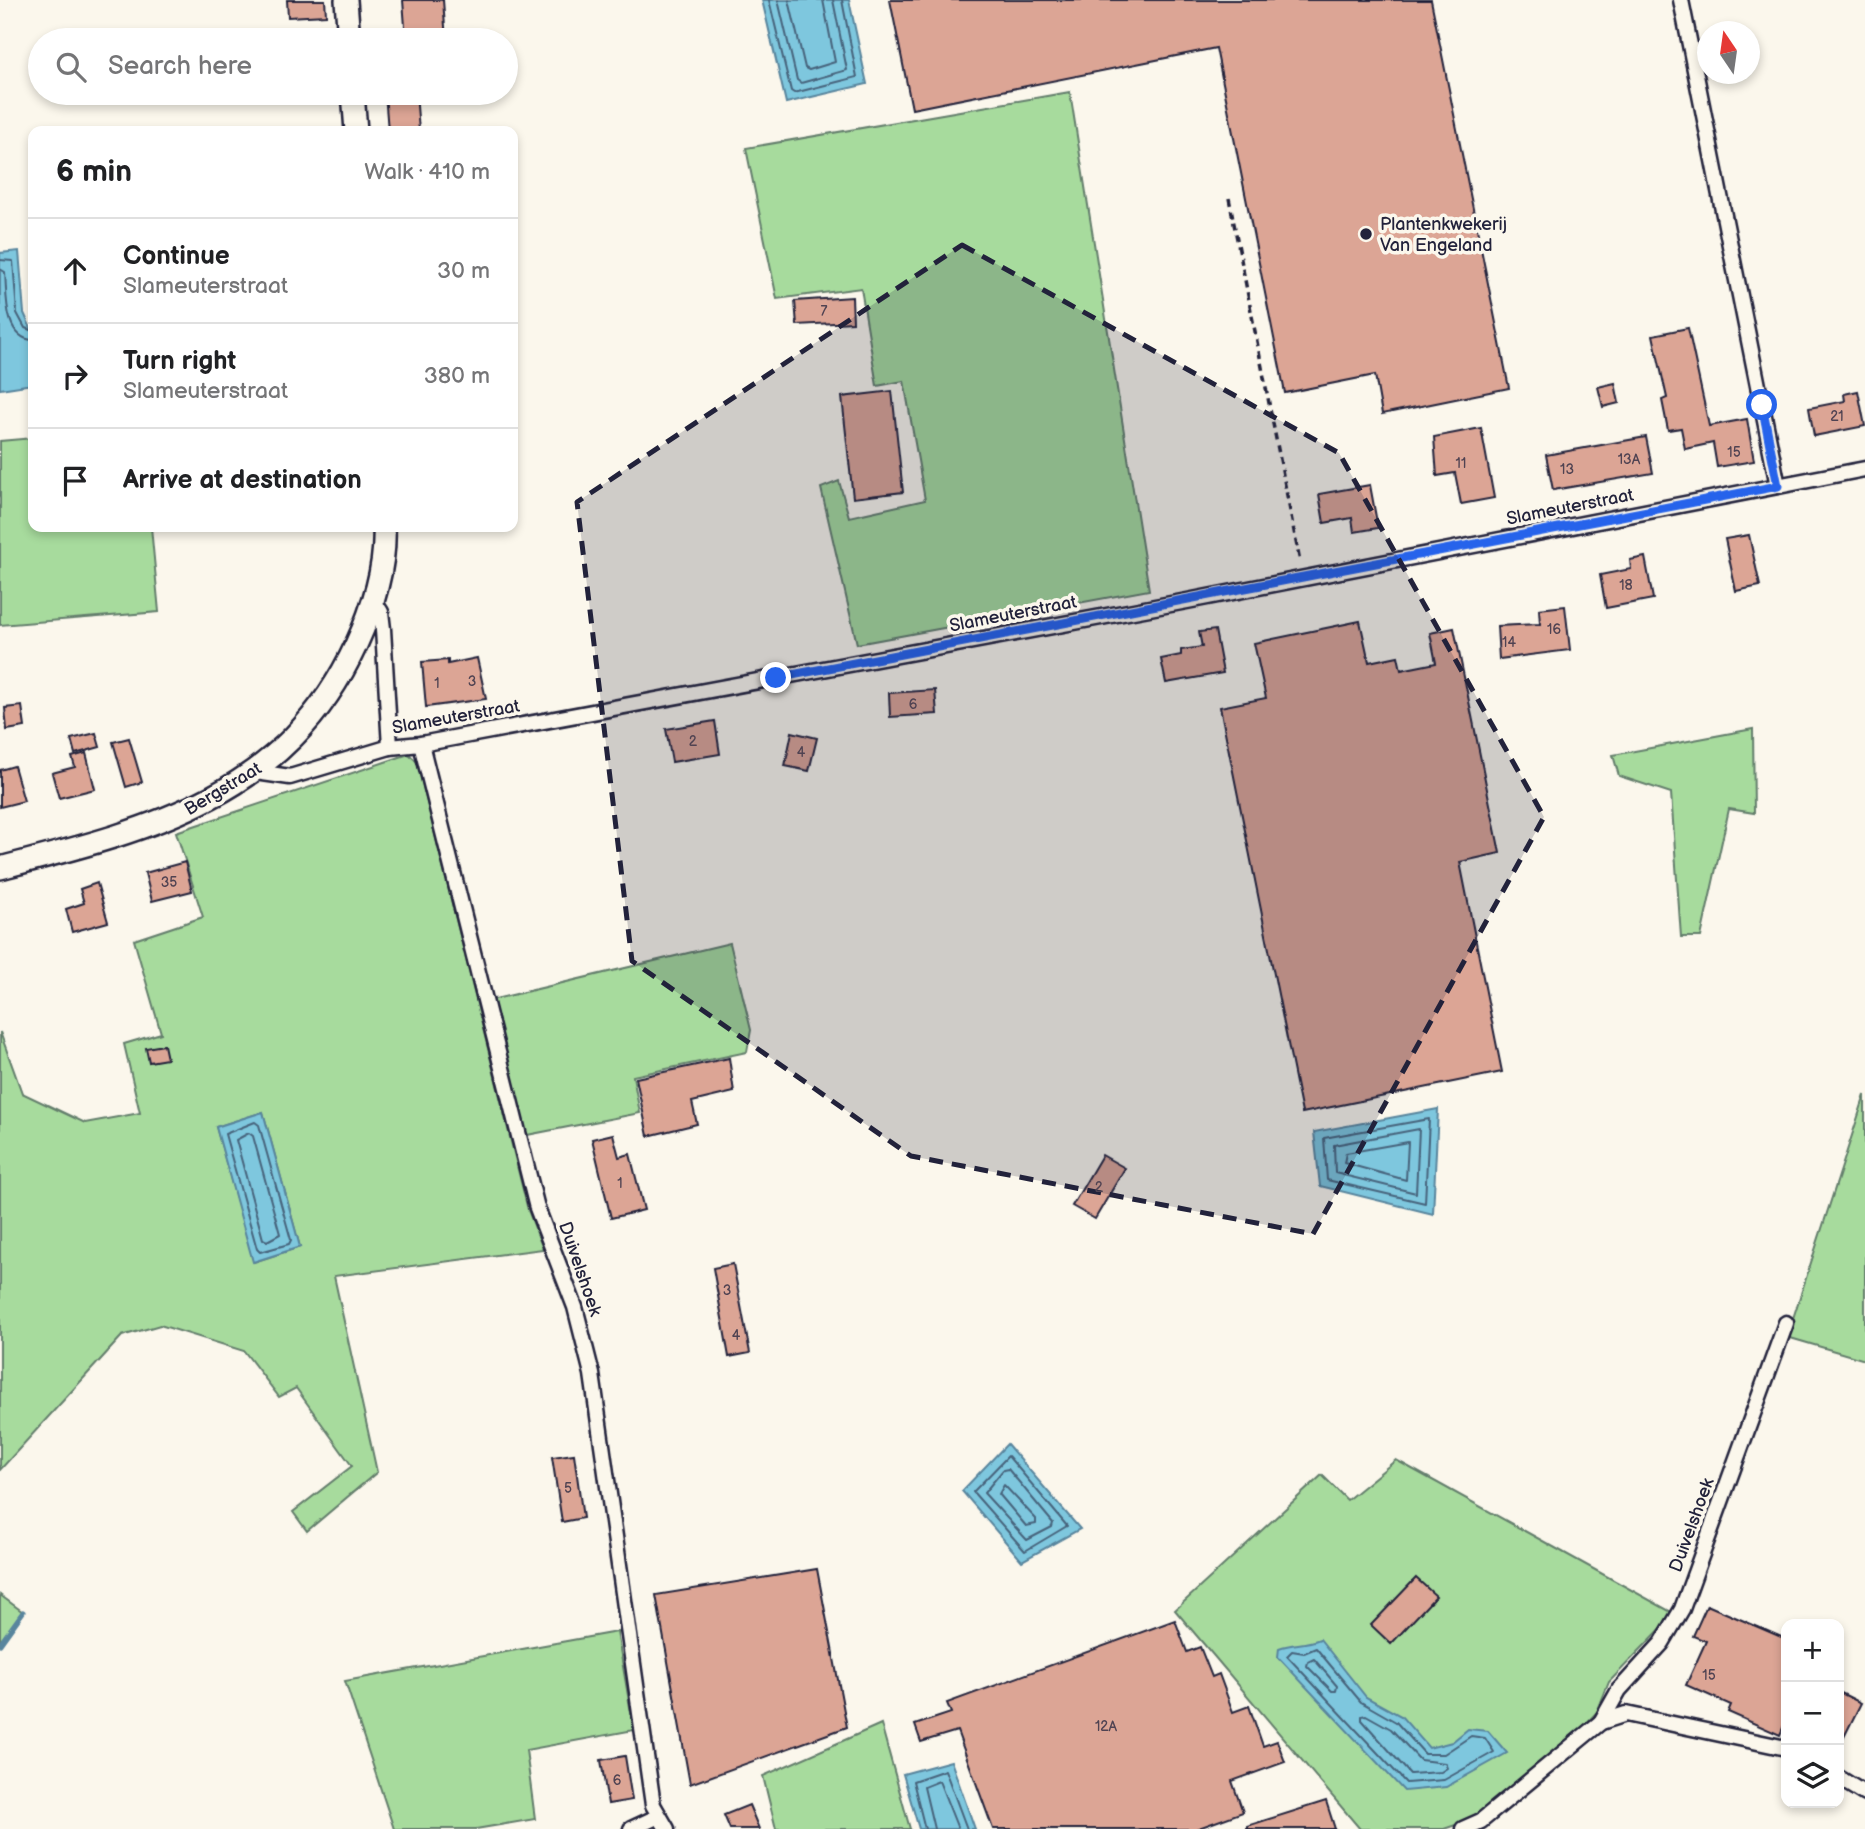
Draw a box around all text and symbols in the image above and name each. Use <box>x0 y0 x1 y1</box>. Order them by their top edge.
north arrow <box>1697 21 1760 84</box>
search box <box>28 28 518 105</box>
icon: search <box>52 48 90 86</box>
text: Search here <box>108 51 252 82</box>
text: 6 min <box>56 154 132 190</box>
text: Walk · 410 m <box>364 158 490 186</box>
place label: Plantenkwekerij Van Engeland <box>1380 214 1507 256</box>
marker: Plantenkwekerij Van Engeland <box>1358 226 1374 242</box>
text: Continue <box>123 241 230 272</box>
icon: ahead <box>56 252 94 290</box>
text: 30 m <box>437 257 490 285</box>
text: Slameuterstraat <box>123 272 288 300</box>
house number: 7 <box>821 303 828 320</box>
text: Turn right <box>123 346 236 377</box>
icon: right <box>56 357 94 395</box>
text: 380 m <box>424 362 490 390</box>
text: Slameuterstraat <box>123 377 288 405</box>
route start <box>1746 389 1777 420</box>
house number: 21 <box>1830 408 1844 425</box>
house number: 15 <box>1727 444 1741 461</box>
house number: 13A <box>1618 451 1641 468</box>
house number: 11 <box>1456 455 1466 472</box>
house number: 13 <box>1560 461 1574 478</box>
icon: arrive <box>56 462 94 500</box>
text: Arrive at destination <box>123 465 362 496</box>
street label: Slameuterstraat <box>1505 484 1636 530</box>
house number: 18 <box>1619 577 1633 594</box>
street label: Slameuterstraat <box>948 591 1079 637</box>
house number: 16 <box>1547 621 1561 638</box>
house number: 14 <box>1502 634 1516 651</box>
route end <box>760 662 791 693</box>
house number: 3 <box>468 673 476 690</box>
house number: 1 <box>434 675 440 692</box>
street label: Slameuterstraat <box>391 695 522 739</box>
house number: 6 <box>909 696 918 713</box>
house number: 2 <box>689 733 698 750</box>
house number: 4 <box>797 744 806 761</box>
street label: Bergstraat <box>181 758 266 820</box>
house number: 35 <box>161 874 177 891</box>
house number: 1 <box>617 1175 623 1192</box>
house number: 2 <box>1095 1179 1104 1196</box>
street label: Duivelshoek <box>554 1219 606 1319</box>
house number: 3 <box>723 1282 731 1299</box>
house number: 4 <box>732 1327 741 1344</box>
street label: Duivelshoek <box>1665 1475 1719 1575</box>
house number: 5 <box>564 1480 572 1497</box>
map controls <box>1781 1619 1844 1808</box>
button: + <box>1781 1619 1844 1682</box>
house number: 15 <box>1702 1667 1716 1684</box>
button: − <box>1781 1682 1844 1745</box>
house number: 12A <box>1095 1718 1118 1735</box>
button: layers <box>1781 1745 1844 1808</box>
house number: 6 <box>613 1772 622 1789</box>

